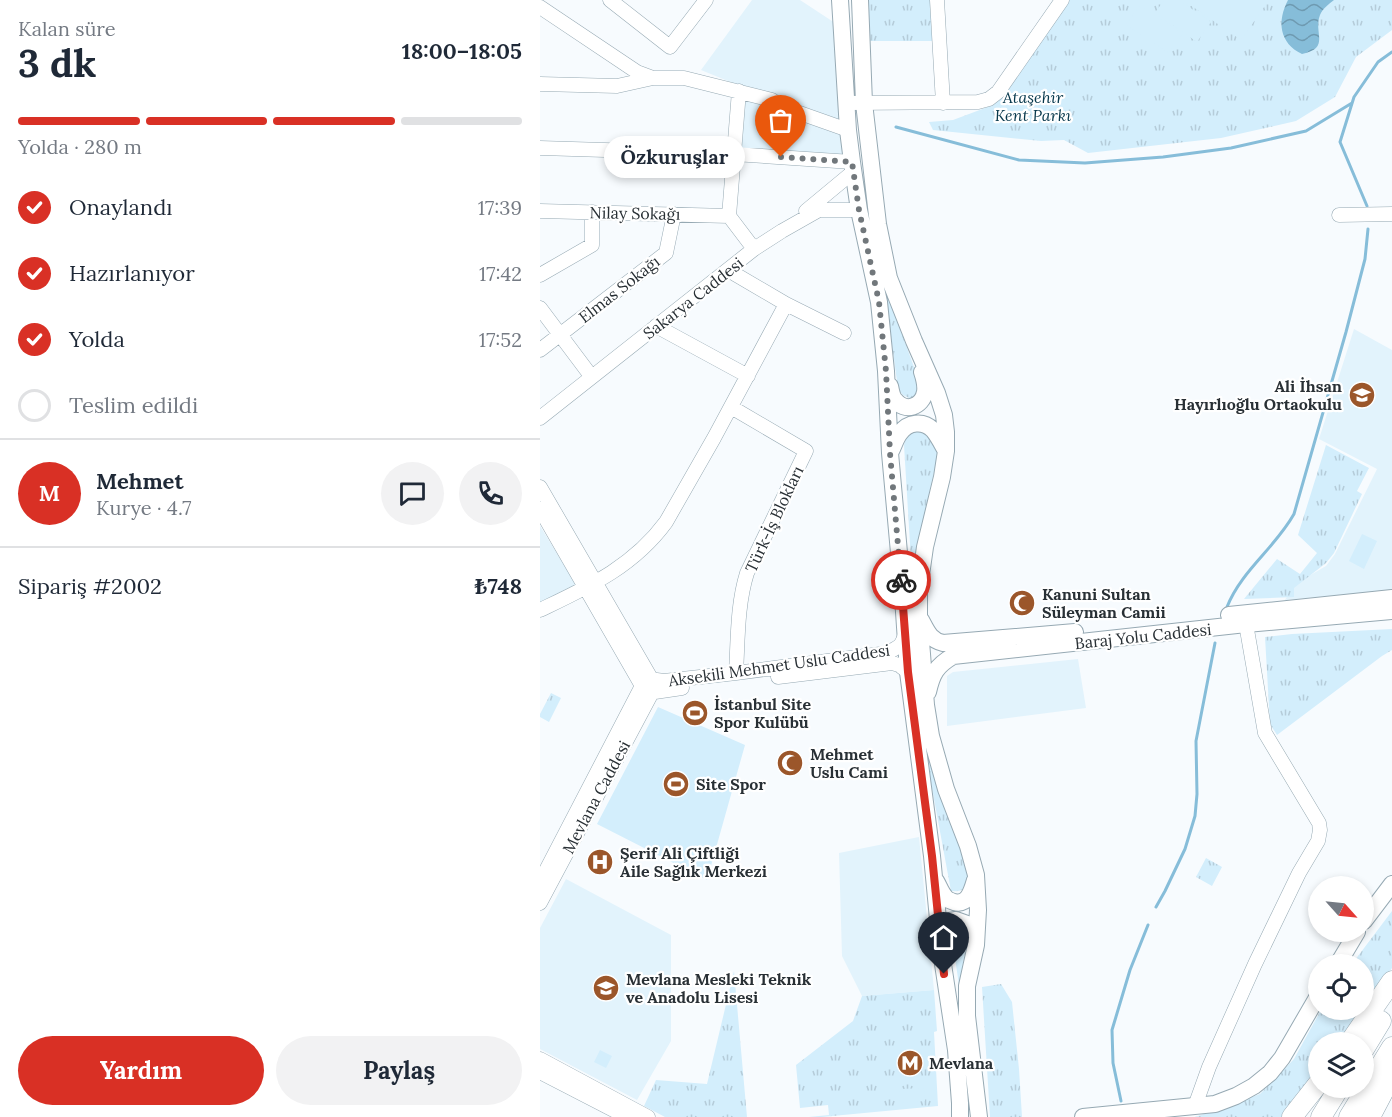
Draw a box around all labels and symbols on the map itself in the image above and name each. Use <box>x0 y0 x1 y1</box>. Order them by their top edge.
park label: Ataşehir Kent Parkı <box>995 87 1071 125</box>
pin <box>755 95 806 157</box>
callout: Özkuruşlar <box>604 136 745 178</box>
street label: Nilay Sokağı <box>589 202 681 224</box>
street label: Elmas Sokağı <box>574 251 664 327</box>
street label: Sakarya Caddesi <box>639 253 747 343</box>
place label: Ali İhsan Hayırlıoğlu Ortaokulu <box>1174 376 1342 414</box>
school or university icon: Ali İhsan Hayırlıoğlu Ortaokulu <box>1347 380 1377 410</box>
street label: Türk-İş Blokları <box>741 463 807 575</box>
courier <box>871 550 931 610</box>
place label: Kanuni Sultan Süleyman Camii <box>1042 584 1166 622</box>
mosque icon: Kanuni Sultan Süleyman Camii <box>1007 588 1037 618</box>
street label: Baraj Yolu Caddesi <box>1074 619 1212 653</box>
street label: Aksekili Mehmet Uslu Caddesi <box>666 640 891 691</box>
place label: İstanbul Site Spor Kulübü <box>714 694 812 732</box>
sports icon: İstanbul Site Spor Kulübü <box>680 698 710 728</box>
street label: Mevlana Caddesi <box>558 737 634 857</box>
place label: Mehmet Uslu Cami <box>810 744 888 782</box>
mosque icon: Mehmet Uslu Cami <box>775 748 805 778</box>
sports icon: Site Spor <box>661 769 691 799</box>
place label: Site Spor <box>696 774 766 794</box>
place label: Şerif Ali Çiftliği Aile Sağlık Merkezi <box>620 843 767 881</box>
hospital icon: Şerif Ali Çiftliği Aile Sağlık Merkezi <box>585 847 615 877</box>
north arrow <box>1308 876 1374 942</box>
pin <box>918 912 969 974</box>
place label: Mevlana Mesleki Teknik ve Anadolu Lisesi <box>626 969 812 1007</box>
school or university icon: Mevlana Mesleki Teknik ve Anadolu Lisesi <box>591 973 621 1003</box>
metro station icon: Mevlana <box>895 1048 925 1078</box>
place label: Mevlana <box>929 1053 994 1073</box>

